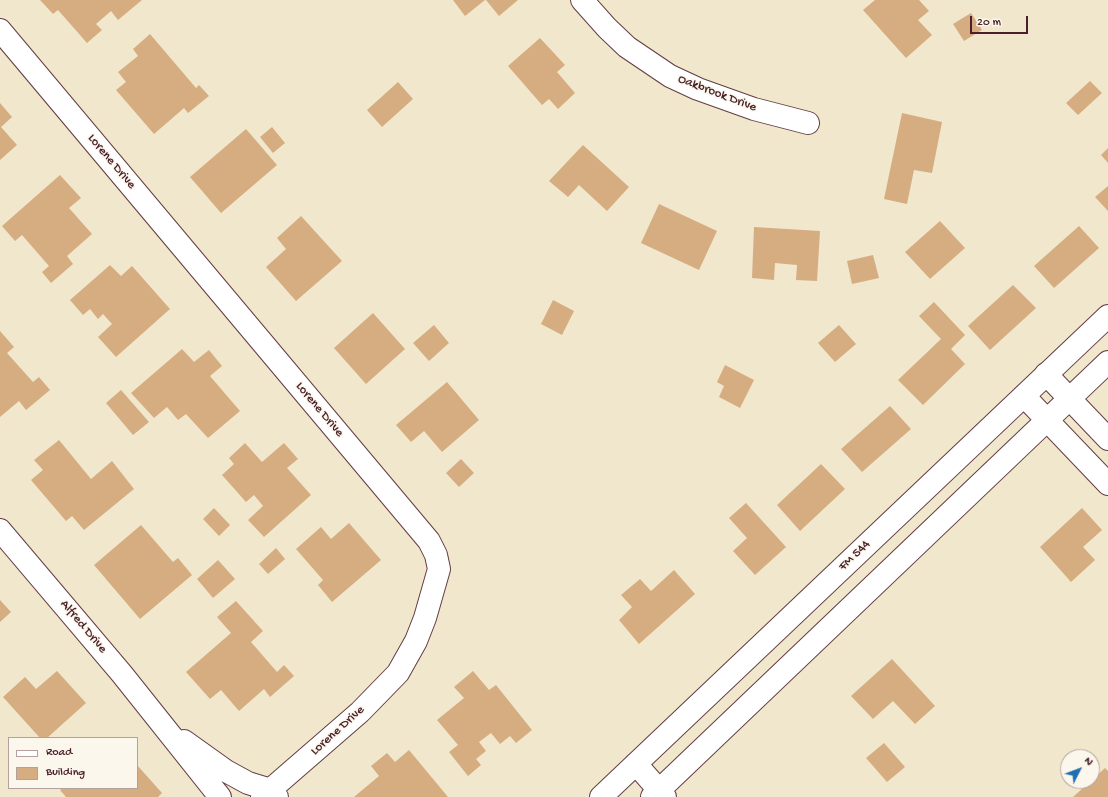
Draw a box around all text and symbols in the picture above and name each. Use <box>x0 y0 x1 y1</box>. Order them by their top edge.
scale bar <box>972 8 1030 34</box>
text: 20 m <box>977 16 1001 30</box>
street label: Oakbrook Drive <box>675 72 759 116</box>
street label: Lorene Drive <box>83 131 139 193</box>
street label: Lorene Drive <box>291 379 347 441</box>
street label: FM 544 <box>836 537 874 575</box>
street label: Alfred Drive <box>56 597 110 657</box>
street label: Lorene Drive <box>308 703 368 759</box>
legend <box>8 737 138 789</box>
text: Road <box>46 746 72 760</box>
north arrow <box>1060 749 1100 789</box>
text: N <box>1081 755 1095 768</box>
text: Building <box>46 766 85 780</box>

